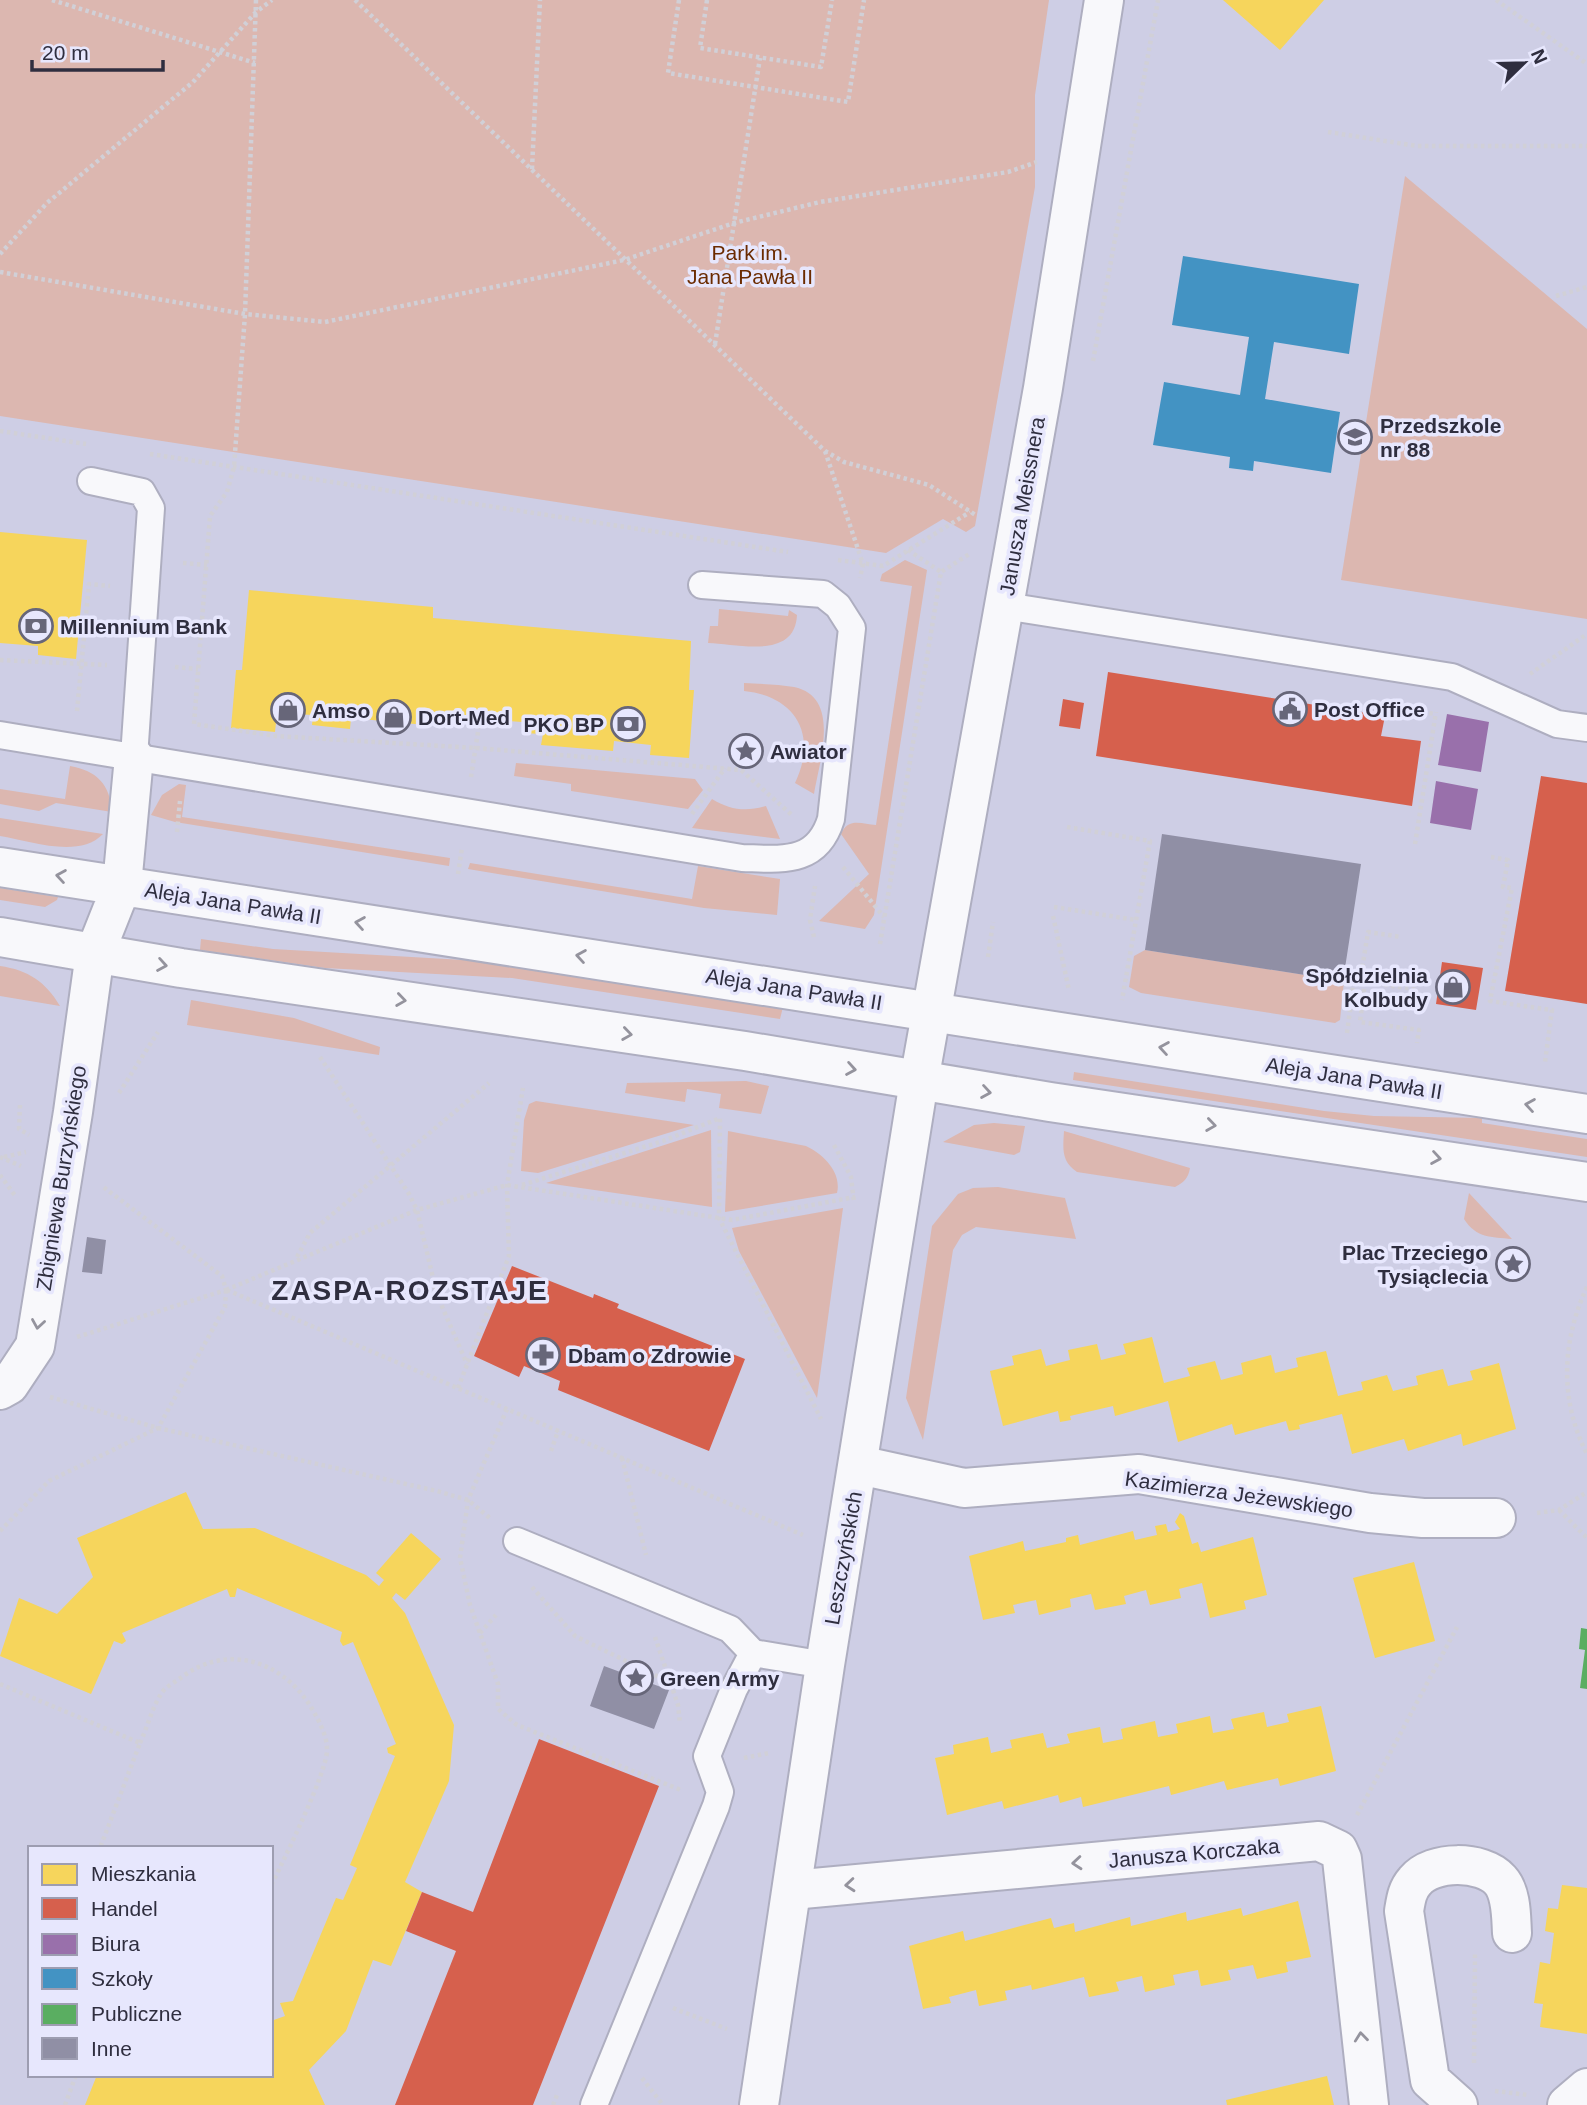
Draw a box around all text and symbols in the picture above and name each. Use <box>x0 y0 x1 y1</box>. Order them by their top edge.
scale bar <box>32 28 163 72</box>
north arrow <box>1489 28 1559 98</box>
text: 20 m <box>42 41 89 64</box>
text: N <box>1527 46 1552 67</box>
park label: Park im. Jana Pawła II <box>687 241 813 288</box>
place label: Przedszkole nr 88 <box>1380 414 1501 461</box>
street label: Janusza Meissnera <box>995 415 1049 597</box>
school or university icon: Przedszkole nr 88 <box>1336 418 1374 456</box>
bank icon: Millennium Bank <box>17 607 55 645</box>
place label: Millennium Bank <box>60 615 227 638</box>
public building icon: Post Office <box>1271 690 1309 728</box>
shop icon: Amso <box>269 691 307 729</box>
shop icon: Dort-Med <box>375 698 413 736</box>
place label: Post Office <box>1314 698 1425 721</box>
place label: Amso <box>312 699 370 722</box>
bank icon: PKO BP <box>609 705 647 743</box>
place label: Dort-Med <box>418 706 510 729</box>
place label: PKO BP <box>523 713 604 736</box>
place icon: Awiator <box>727 732 765 770</box>
place label: Awiator <box>770 740 847 763</box>
one-way arrow <box>55 869 67 884</box>
street label: Aleja Jana Pawła II <box>143 878 323 928</box>
one-way arrow <box>354 915 366 930</box>
one-way arrow <box>575 949 587 964</box>
one-way arrow <box>156 957 168 972</box>
street label: Aleja Jana Pawła II <box>704 964 884 1014</box>
place label: Spółdzielnia Kolbudy <box>1305 964 1428 1011</box>
shop icon: Spółdzielnia Kolbudy <box>1434 968 1472 1006</box>
one-way arrow <box>396 992 407 1007</box>
one-way arrow <box>621 1026 632 1041</box>
one-way arrow <box>1158 1041 1169 1056</box>
street label: Aleja Jana Pawła II <box>1264 1053 1444 1103</box>
one-way arrow <box>845 1061 857 1076</box>
street label: Zbigniewa Burzyńskiego <box>32 1064 90 1292</box>
one-way arrow <box>980 1084 992 1099</box>
one-way arrow <box>1524 1098 1536 1113</box>
one-way arrow <box>1206 1117 1217 1132</box>
one-way arrow <box>1431 1151 1442 1166</box>
place label: Plac Trzeciego Tysiąclecia <box>1342 1241 1488 1288</box>
place icon: Plac Trzeciego Tysiąclecia <box>1494 1245 1532 1283</box>
district label: ZASPA-ROZSTAJE <box>271 1275 549 1306</box>
one-way arrow <box>31 1318 46 1330</box>
pharmacy icon: Dbam o Zdrowie <box>524 1336 562 1374</box>
place label: Dbam o Zdrowie <box>568 1344 731 1367</box>
street label: Kazimierza Jeżewskiego <box>1124 1467 1354 1521</box>
street label: Leszczyńskich <box>820 1489 866 1627</box>
place icon: Green Army <box>617 1659 655 1697</box>
place label: Green Army <box>660 1667 780 1690</box>
street label: Janusza Korczaka <box>1108 1834 1281 1872</box>
legend <box>28 1846 273 2077</box>
one-way arrow <box>1071 1856 1082 1871</box>
text: Mieszkania <box>91 1862 196 1885</box>
one-way arrow <box>844 1877 856 1892</box>
text: Handel <box>91 1897 158 1920</box>
text: Biura <box>91 1932 140 1955</box>
text: Szkoły <box>91 1967 153 1990</box>
text: Publiczne <box>91 2002 182 2025</box>
one-way arrow <box>1354 2031 1369 2043</box>
text: Inne <box>91 2037 132 2060</box>

